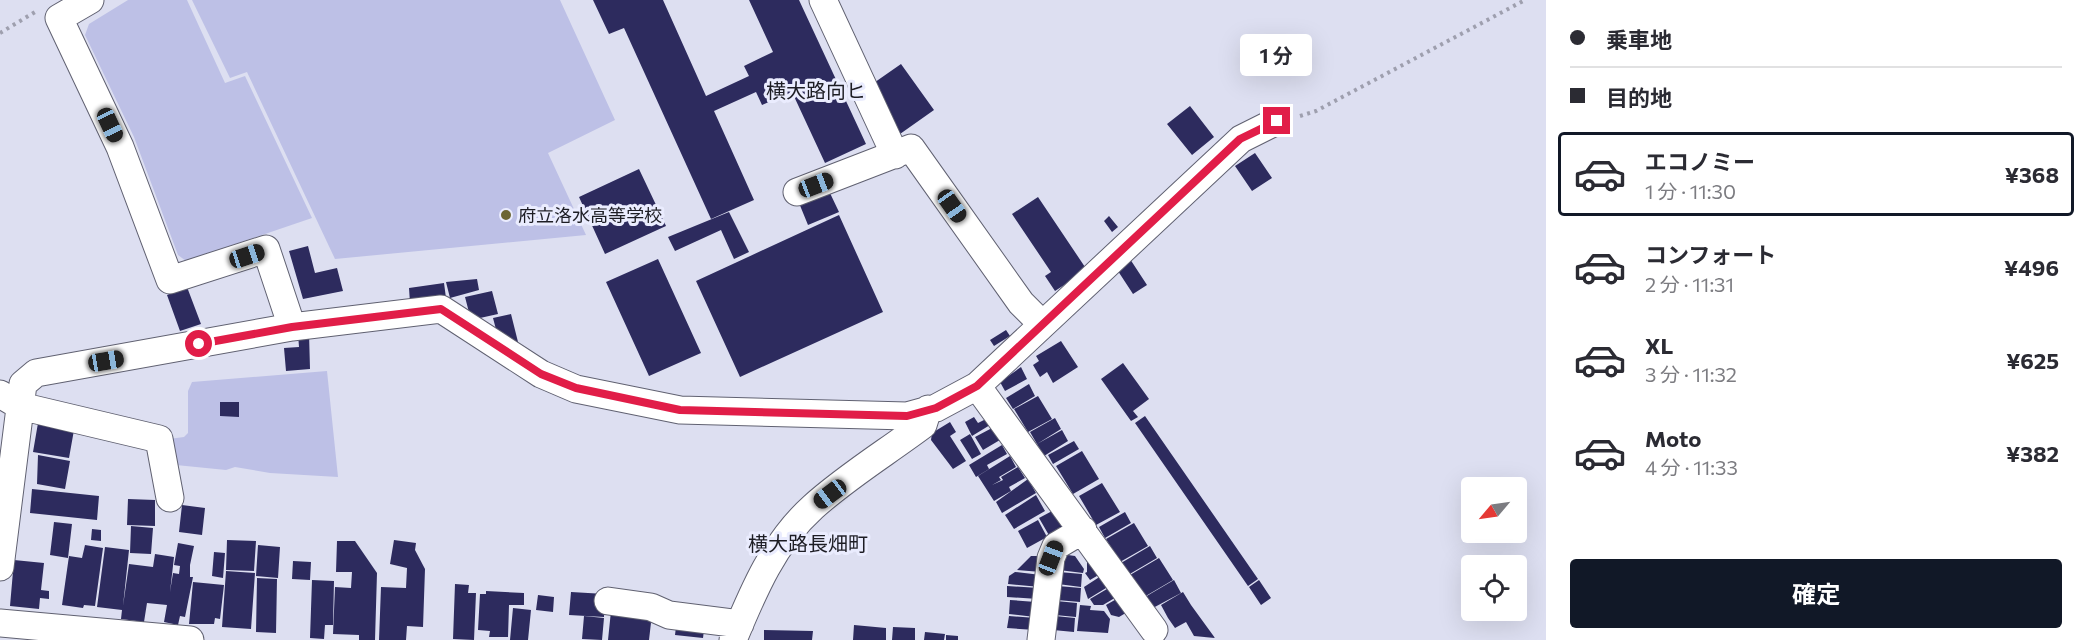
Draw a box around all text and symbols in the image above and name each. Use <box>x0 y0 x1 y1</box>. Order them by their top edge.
text: 乗車地 <box>1606 26 1672 53</box>
callout: 1 分 <box>1241 34 1313 76</box>
text: 1 分 <box>1260 43 1292 67</box>
district label: 横大路向ヒ <box>766 78 866 102</box>
text: 目的地 <box>1606 84 1672 111</box>
car <box>94 105 126 145</box>
route end <box>1263 107 1290 134</box>
icon: car <box>1573 147 1627 201</box>
text: エコノミー <box>1645 148 1755 175</box>
text: ¥368 <box>2005 161 2059 188</box>
car <box>796 170 836 200</box>
text: 1 分 · 11:30 <box>1645 179 1736 203</box>
car <box>934 186 970 226</box>
place label: 府立洛水高等学校 <box>518 204 662 226</box>
marker: 府立洛水高等学校 <box>499 208 513 222</box>
icon: car <box>1573 240 1627 294</box>
text: コンフォート <box>1645 241 1776 268</box>
car <box>227 242 267 270</box>
text: ¥496 <box>2004 254 2059 281</box>
text: 2 分 · 11:31 <box>1645 272 1734 296</box>
route start <box>185 330 212 357</box>
text: XL <box>1645 332 1673 359</box>
icon: car <box>1573 333 1627 387</box>
text: ¥625 <box>2006 347 2059 374</box>
car <box>87 349 125 373</box>
text: 3 分 · 11:32 <box>1645 362 1737 386</box>
text: Moto <box>1645 425 1701 452</box>
icon: car <box>1573 426 1627 480</box>
text: ¥382 <box>2006 440 2059 467</box>
text: 4 分 · 11:33 <box>1645 455 1738 479</box>
car <box>810 476 850 512</box>
north arrow <box>1461 477 1527 543</box>
map controls <box>1461 477 1527 621</box>
district label: 横大路長畑町 <box>748 531 868 555</box>
car <box>1036 538 1066 578</box>
button: locate <box>1461 555 1527 621</box>
button: 確定 <box>1570 559 2062 628</box>

